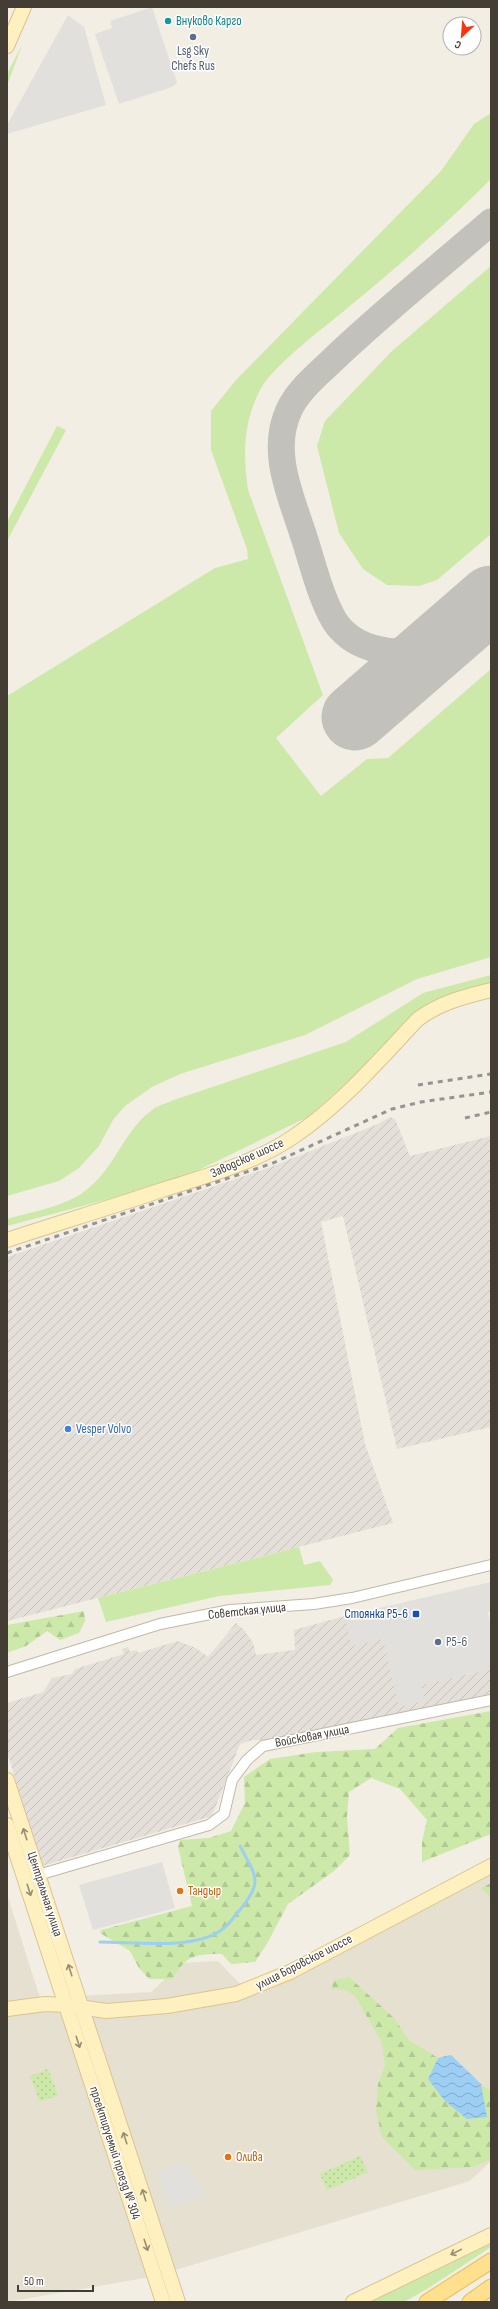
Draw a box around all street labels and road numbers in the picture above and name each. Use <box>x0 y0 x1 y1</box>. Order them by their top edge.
street label: Заводское шоссе <box>208 1135 286 1181</box>
street label: Советская улица <box>207 1599 287 1623</box>
street label: Войсковая улица <box>274 1721 350 1751</box>
street label: Центральная улица <box>24 1849 66 1939</box>
street label: улица Боровское шоссе <box>253 1931 355 1993</box>
street label: проектируемый проезд № 304 <box>86 2084 144 2222</box>

